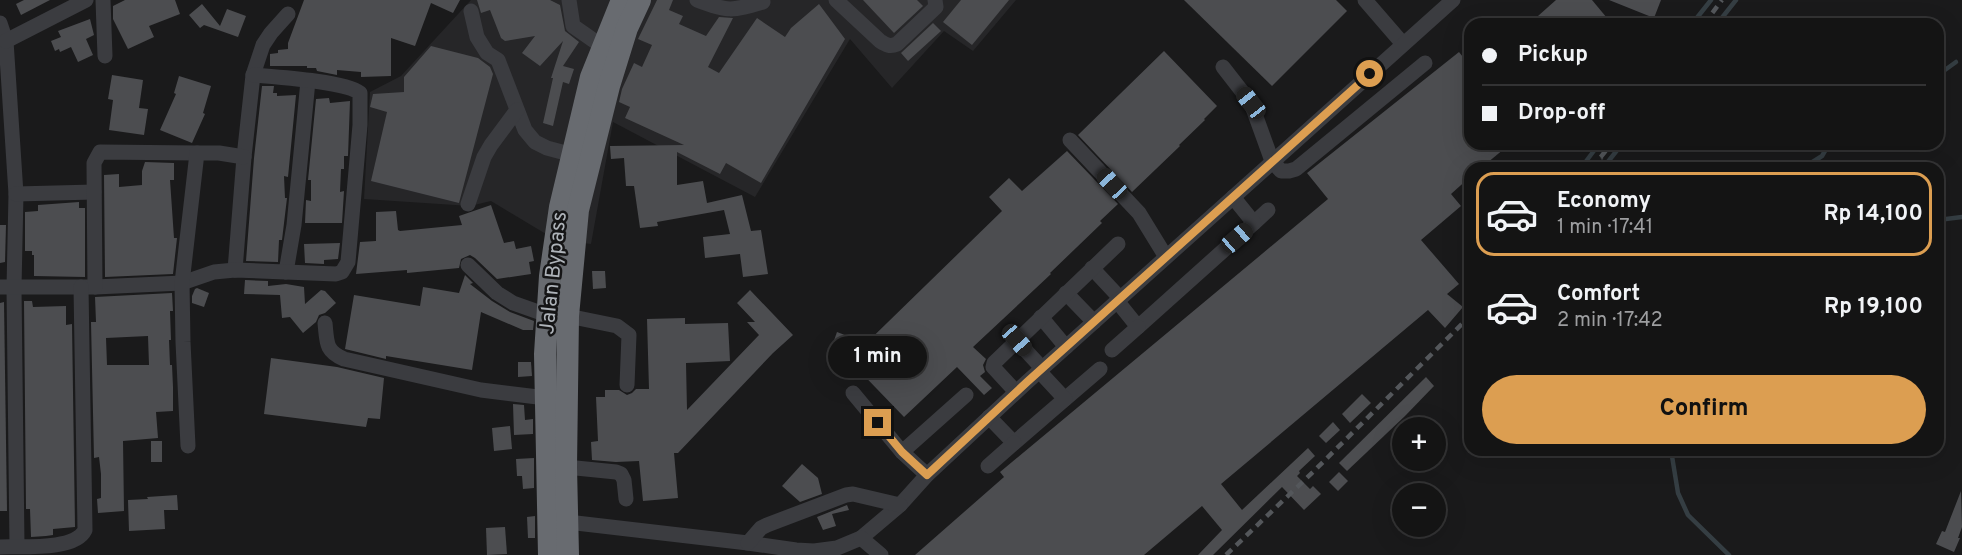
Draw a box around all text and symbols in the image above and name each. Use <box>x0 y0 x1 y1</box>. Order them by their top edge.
text: Pickup <box>1518 42 1588 69</box>
route start <box>1356 60 1383 87</box>
car <box>1233 83 1269 123</box>
text: Drop-off <box>1518 100 1605 127</box>
car <box>1093 165 1131 203</box>
icon: car <box>1485 187 1539 241</box>
text: Economy <box>1557 188 1651 215</box>
text: Rp 14,100 <box>1823 201 1923 228</box>
street label: Jalan Bypass <box>534 210 574 336</box>
text: 1 min · 17:41 <box>1557 215 1653 241</box>
car <box>1218 219 1256 257</box>
icon: car <box>1485 280 1539 334</box>
text: Comfort <box>1557 281 1640 308</box>
text: Rp 19,100 <box>1824 294 1923 321</box>
text: 2 min · 17:42 <box>1557 308 1663 334</box>
car <box>998 321 1036 359</box>
callout: 1 min <box>828 336 928 378</box>
text: 1 min <box>853 344 902 370</box>
button: Confirm <box>1482 375 1926 444</box>
route end <box>864 409 891 436</box>
map controls <box>1392 417 1446 537</box>
button: + <box>1392 417 1446 471</box>
button: − <box>1392 483 1446 537</box>

